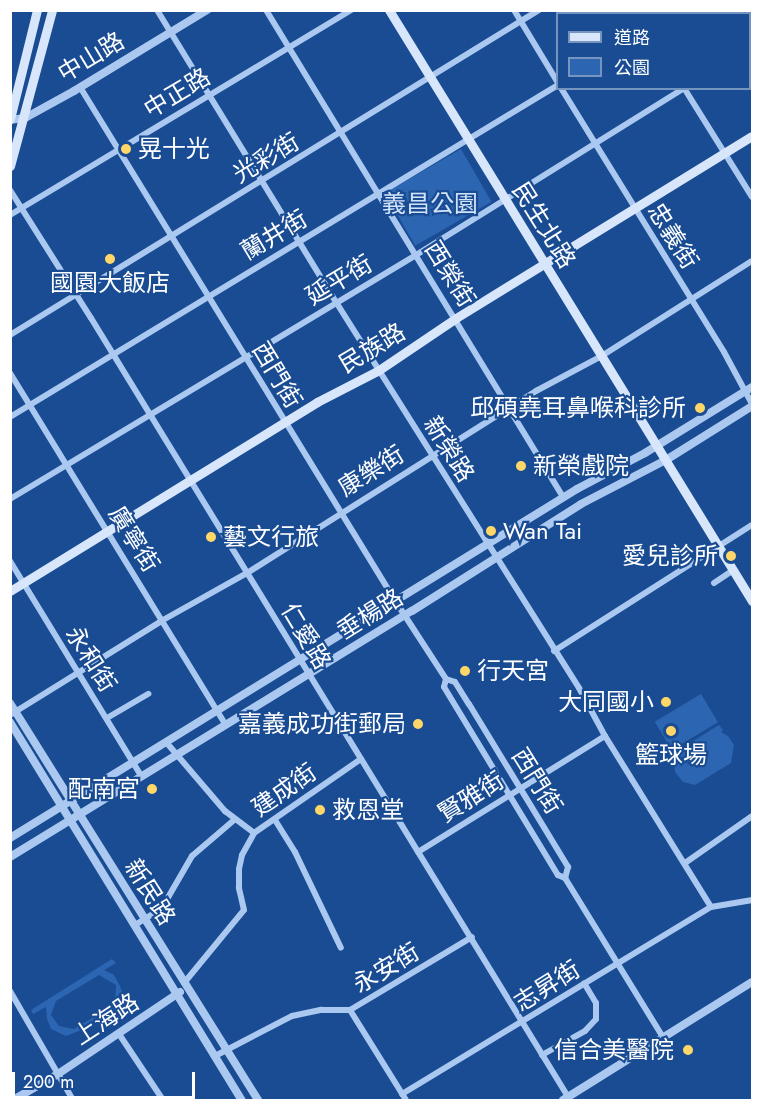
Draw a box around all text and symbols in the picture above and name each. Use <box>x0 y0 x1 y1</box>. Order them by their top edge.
legend <box>556 12 751 90</box>
text: 道路 <box>614 25 650 51</box>
street label: 中山路 <box>53 26 129 88</box>
text: 公園 <box>614 55 650 81</box>
street label: 中正路 <box>139 62 215 124</box>
street label: 光彩街 <box>228 127 304 189</box>
place label: 晃十光 <box>138 135 210 163</box>
marker: 晃十光 <box>119 142 133 156</box>
street label: 民生北路 <box>506 177 582 273</box>
park label: 義昌公園 <box>382 190 478 218</box>
street label: 忠義街 <box>642 198 704 274</box>
street label: 蘭井街 <box>236 204 312 266</box>
street label: 西榮街 <box>419 236 481 312</box>
street label: 延平街 <box>301 249 377 311</box>
marker: 國園大飯店 <box>103 252 117 266</box>
place label: 國園大飯店 <box>50 269 170 297</box>
street label: 民族路 <box>334 317 410 379</box>
street label: 西門街 <box>246 337 308 413</box>
place label: 邱碩堯耳鼻喉科診所 <box>470 394 686 422</box>
marker: 邱碩堯耳鼻喉科診所 <box>691 399 709 417</box>
street label: 新榮路 <box>418 411 480 487</box>
street label: 康樂街 <box>333 440 409 502</box>
place label: 新榮戲院 <box>533 452 629 480</box>
marker: 新榮戲院 <box>514 459 528 473</box>
street label: 廣寧街 <box>103 501 165 577</box>
place label: Wan Tai <box>503 517 582 545</box>
place label: 藝文行旅 <box>223 523 319 551</box>
marker: Wan Tai <box>484 524 498 538</box>
marker: 藝文行旅 <box>204 530 218 544</box>
place label: 愛兒診所 <box>622 542 718 570</box>
marker: 愛兒診所 <box>722 547 740 565</box>
street label: 垂楊路 <box>332 583 408 645</box>
street label: 仁愛路 <box>275 598 337 674</box>
street label: 永和街 <box>60 621 122 697</box>
place label: 行天宮 <box>477 657 549 685</box>
marker: 行天宮 <box>458 664 472 678</box>
place label: 大同國小 <box>558 688 654 716</box>
marker: 大同國小 <box>659 695 673 709</box>
place label: 嘉義成功街郵局 <box>238 710 406 738</box>
marker: 嘉義成功街郵局 <box>411 717 425 731</box>
marker: 籃球場 <box>664 724 678 738</box>
place label: 籃球場 <box>635 741 707 769</box>
street label: 西門街 <box>506 743 568 819</box>
street label: 建成街 <box>246 758 322 822</box>
street label: 賢雅街 <box>433 766 509 828</box>
place label: 配南宮 <box>68 775 140 803</box>
marker: 配南宮 <box>145 782 159 796</box>
place label: 救恩堂 <box>332 796 404 824</box>
marker: 救恩堂 <box>313 803 327 817</box>
street label: 新民路 <box>119 854 181 930</box>
street label: 永安街 <box>348 937 424 999</box>
street label: 志昇街 <box>509 955 585 1017</box>
street label: 上海路 <box>68 987 144 1051</box>
place label: 信合美醫院 <box>554 1036 674 1064</box>
marker: 信合美醫院 <box>679 1041 697 1059</box>
scale bar <box>15 1060 198 1098</box>
text: 200 m <box>23 1069 74 1095</box>

